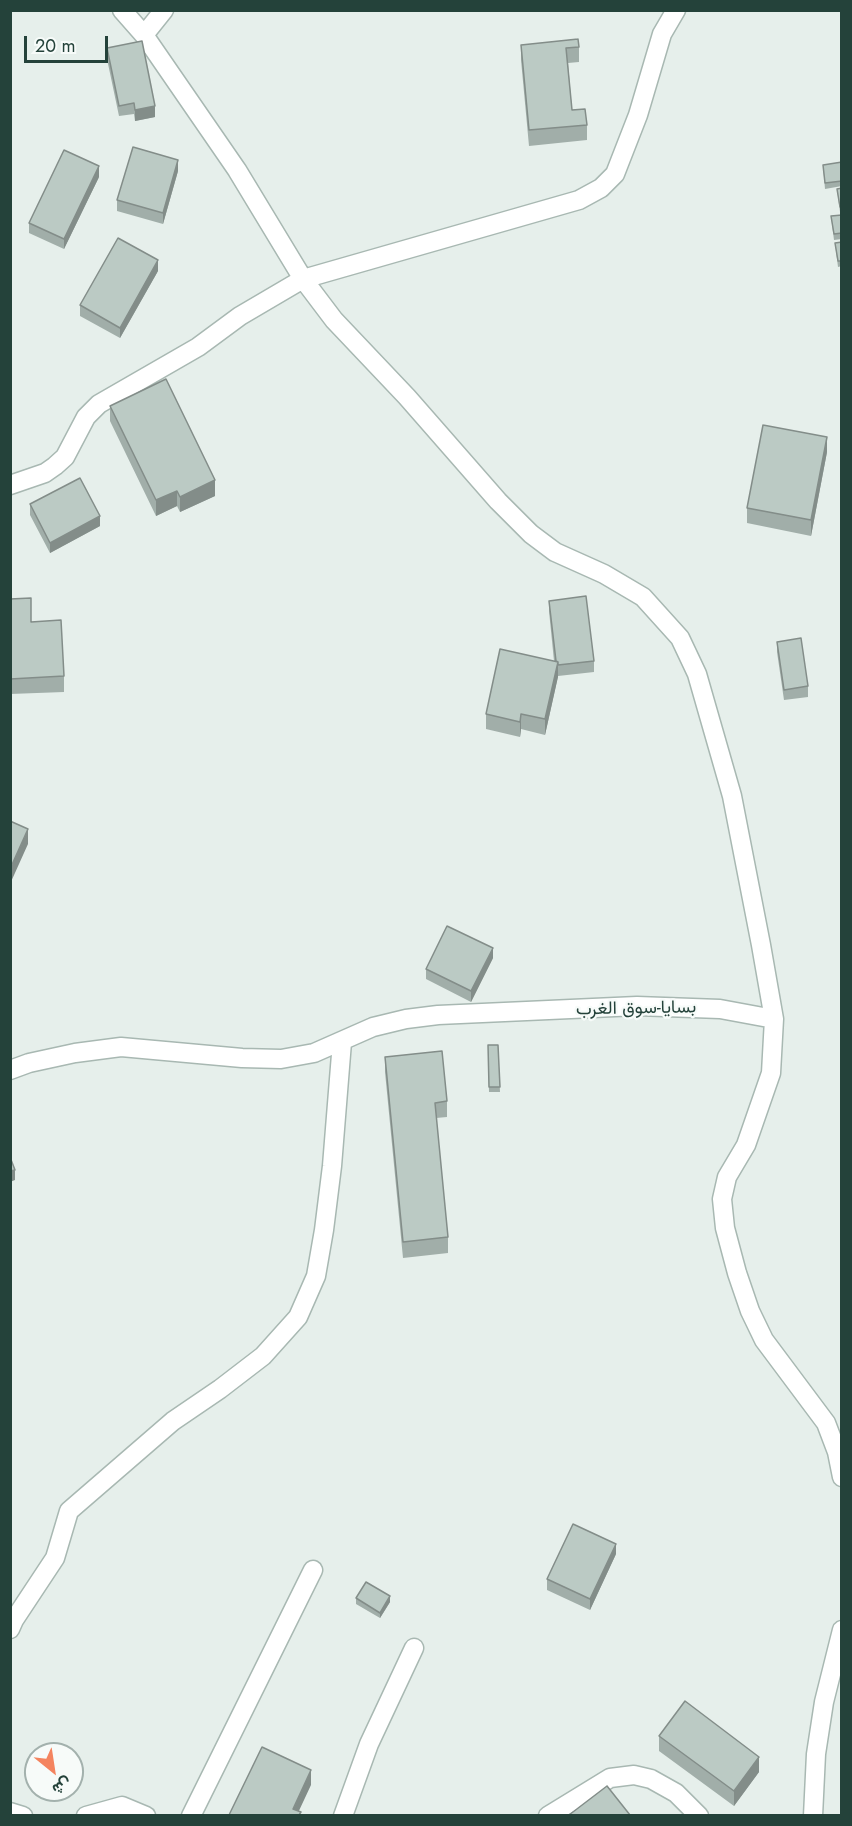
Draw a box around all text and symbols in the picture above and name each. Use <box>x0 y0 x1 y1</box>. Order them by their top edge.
scale bar <box>27 24 111 62</box>
text: 20 m <box>35 33 75 59</box>
street label: بسايا-سوق الغرب <box>576 997 696 1021</box>
north arrow <box>24 1742 84 1802</box>
text: ش <box>48 1772 76 1801</box>

